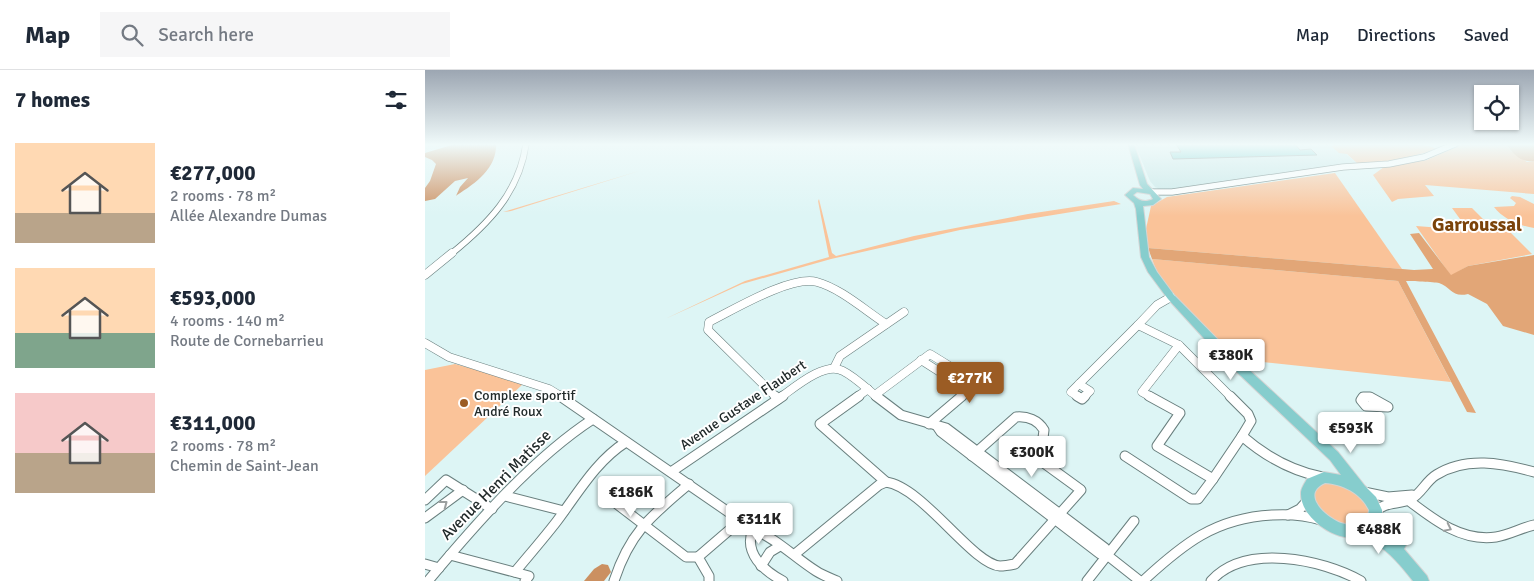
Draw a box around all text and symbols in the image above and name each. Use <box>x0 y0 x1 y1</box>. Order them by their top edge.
search box <box>100 12 450 57</box>
text: Map <box>25 20 70 50</box>
icon: search <box>118 21 146 49</box>
text: Search here <box>158 23 254 47</box>
text: Map <box>1296 24 1329 46</box>
text: Directions <box>1357 24 1436 46</box>
text: Saved <box>1464 24 1509 46</box>
map controls <box>1474 85 1519 130</box>
button: locate <box>1474 85 1519 130</box>
icon: filters <box>382 86 410 114</box>
text: 7 homes <box>15 87 90 113</box>
text: €277,000 <box>170 160 256 186</box>
icon: home <box>55 163 115 223</box>
text: 2 rooms · 78 m² <box>170 186 276 206</box>
text: Allée Alexandre Dumas <box>170 206 327 226</box>
district label: Garroussal <box>1432 213 1522 237</box>
text: €593,000 <box>170 285 256 311</box>
icon: home <box>55 288 115 348</box>
text: 4 rooms · 140 m² <box>170 311 285 331</box>
text: Route de Cornebarrieu <box>170 331 324 351</box>
pin: €380K <box>1196 338 1266 381</box>
text: €380K <box>1209 345 1253 365</box>
street label: Avenue Gustave Flaubert <box>677 356 809 454</box>
pin: €277K <box>935 362 1005 404</box>
text: €277K <box>948 368 992 388</box>
place label: Complexe sportif André Roux <box>474 387 576 420</box>
marker: Complexe sportif André Roux <box>458 397 470 409</box>
text: €311,000 <box>170 410 256 436</box>
pin: €593K <box>1316 412 1386 454</box>
icon: home <box>55 413 115 473</box>
text: €593K <box>1329 418 1373 438</box>
street label: Avenue Henri Matisse <box>437 426 555 544</box>
text: 2 rooms · 78 m² <box>170 436 276 456</box>
pin: €300K <box>997 436 1067 478</box>
text: €300K <box>1010 442 1054 462</box>
text: Chemin de Saint-Jean <box>170 456 319 476</box>
pin: €186K <box>596 476 666 518</box>
text: €186K <box>609 482 653 502</box>
one-way arrow <box>438 501 448 510</box>
pin: €311K <box>724 502 794 545</box>
text: €311K <box>737 509 781 529</box>
pin: €488K <box>1344 512 1414 555</box>
text: €488K <box>1357 519 1401 539</box>
one-way arrow <box>1443 521 1452 532</box>

